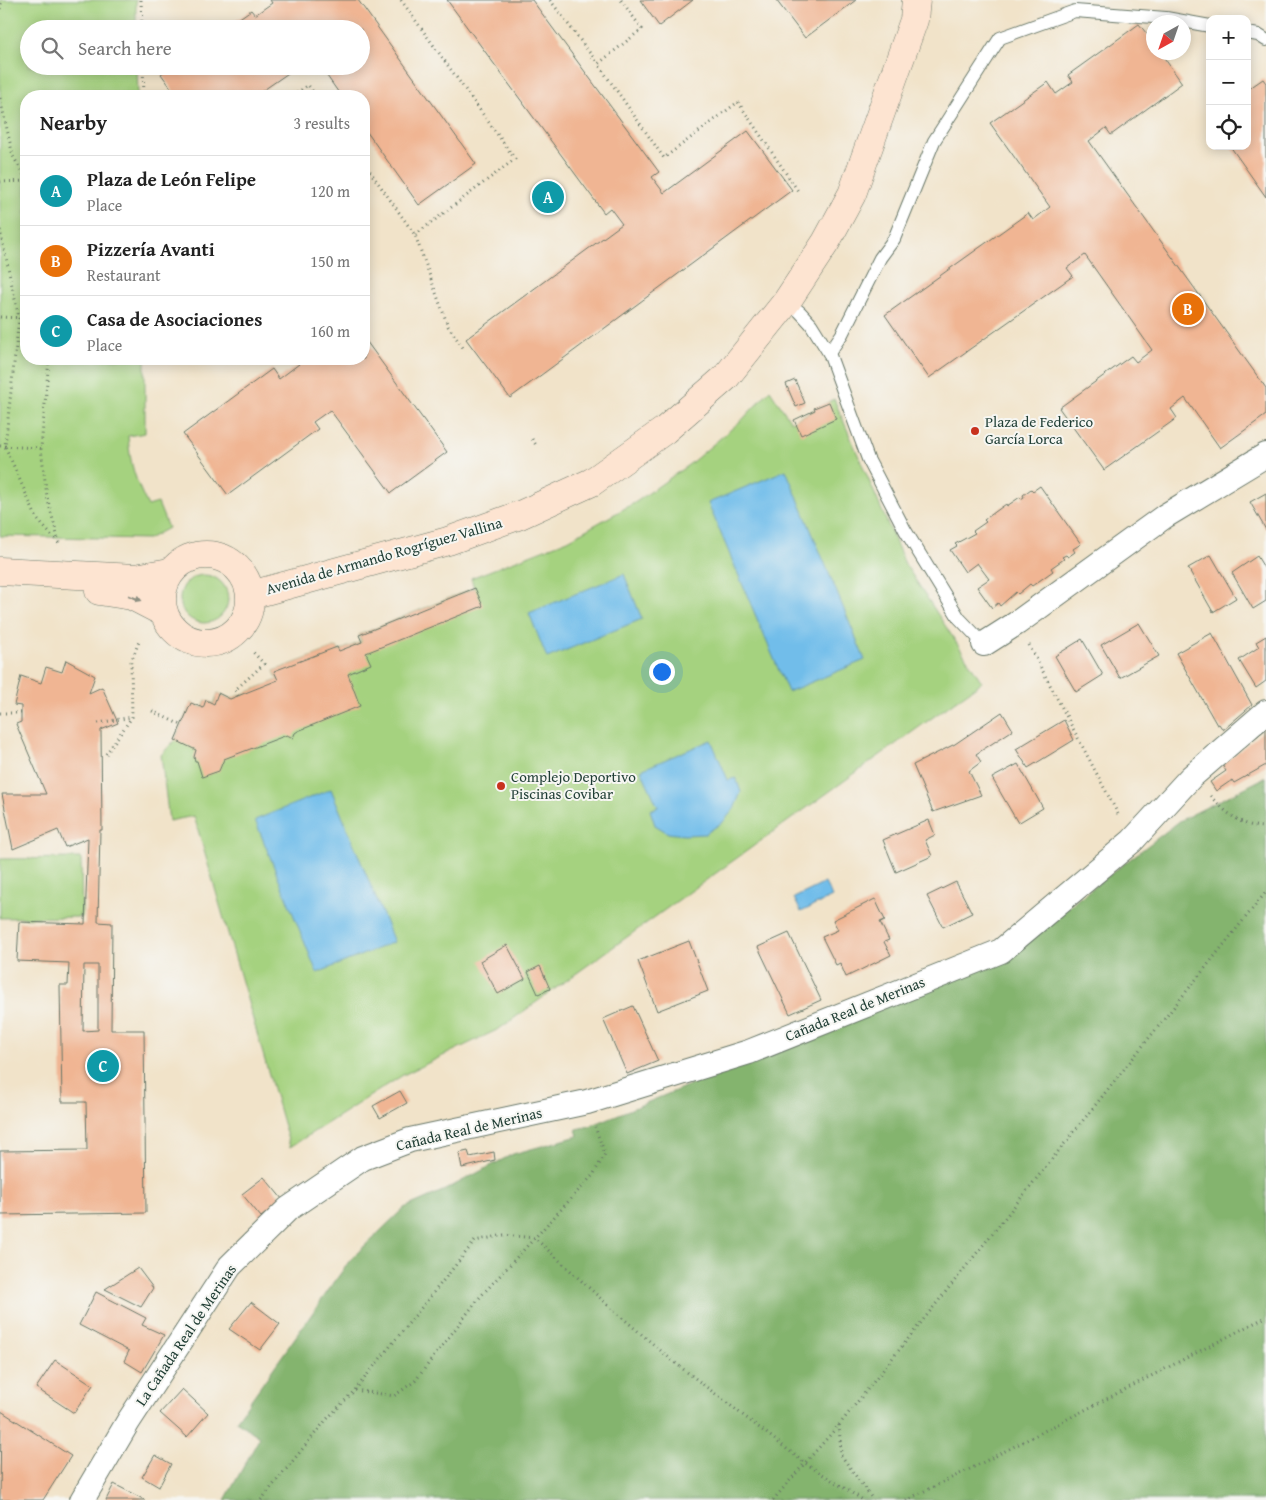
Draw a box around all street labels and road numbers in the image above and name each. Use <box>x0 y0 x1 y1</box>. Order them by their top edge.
street label: Avenida de Armando Rogríguez Vallina <box>263 512 504 599</box>
street label: Cañada Real de Merinas <box>782 971 928 1046</box>
street label: Cañada Real de Merinas <box>394 1102 544 1156</box>
street label: La Cañada Real de Merinas <box>130 1260 241 1410</box>

